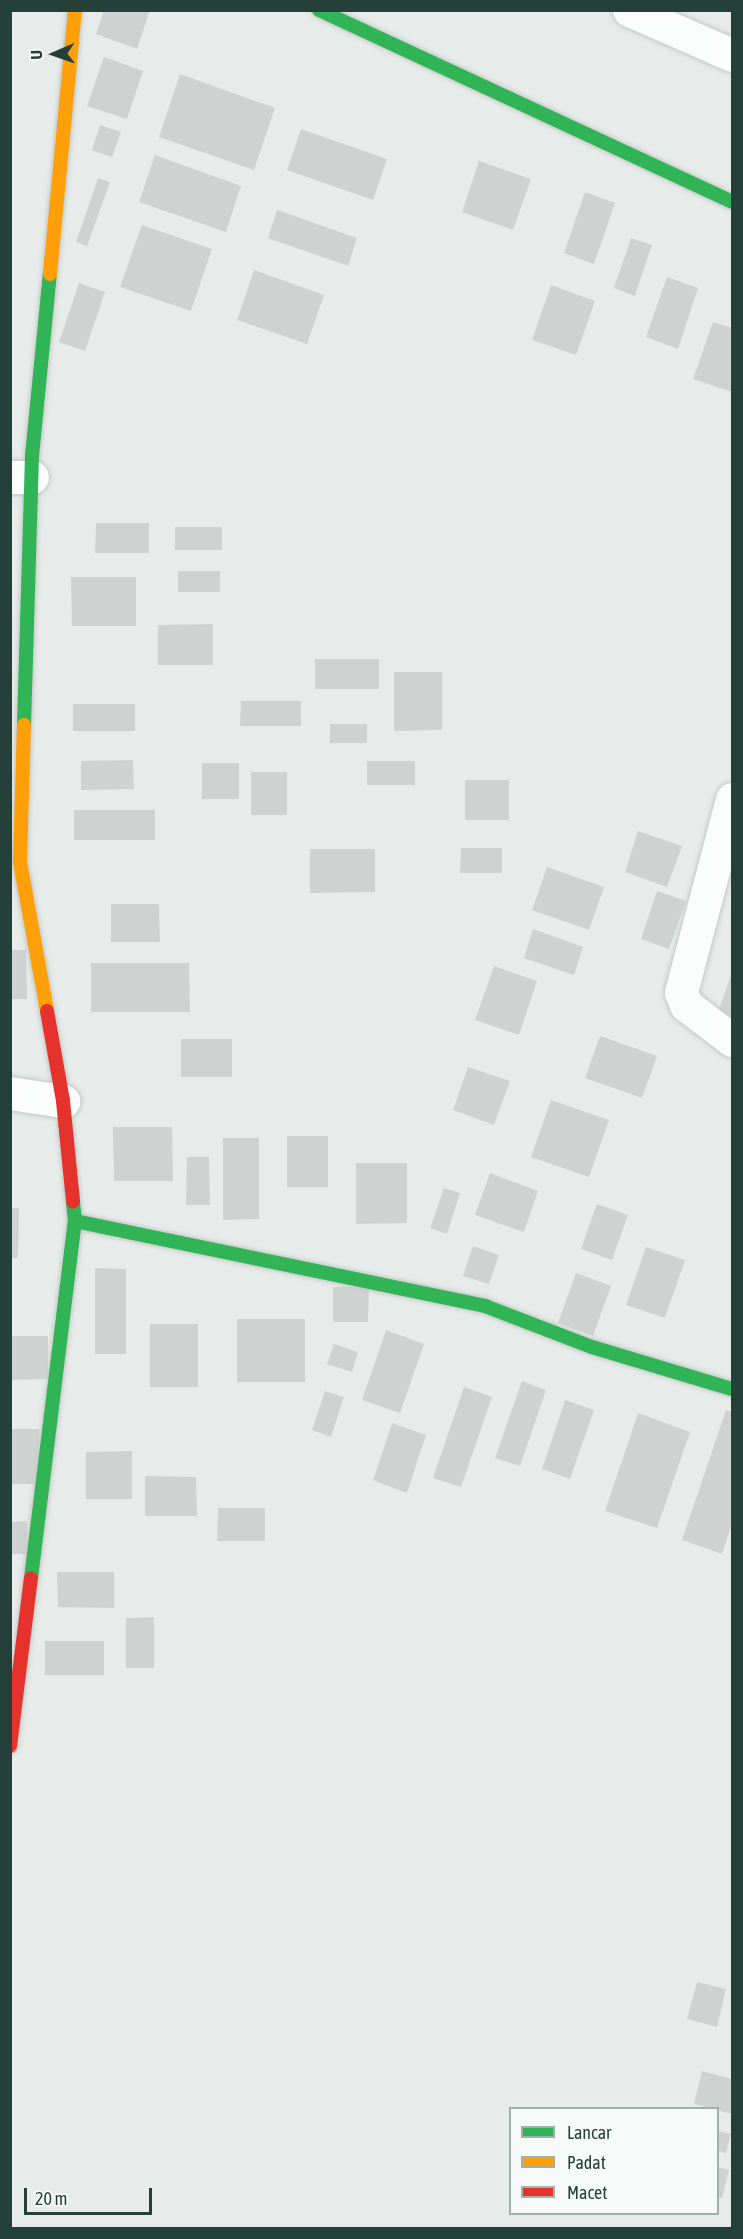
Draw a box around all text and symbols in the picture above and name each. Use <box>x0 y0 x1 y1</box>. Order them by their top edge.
north arrow <box>24 24 84 84</box>
text: U <box>27 50 45 60</box>
legend <box>509 2107 719 2215</box>
text: Lancar <box>567 2122 611 2143</box>
text: Padat <box>567 2152 606 2173</box>
scale bar <box>27 2176 154 2214</box>
text: Macet <box>567 2182 607 2203</box>
text: 20 m <box>35 2188 67 2209</box>

